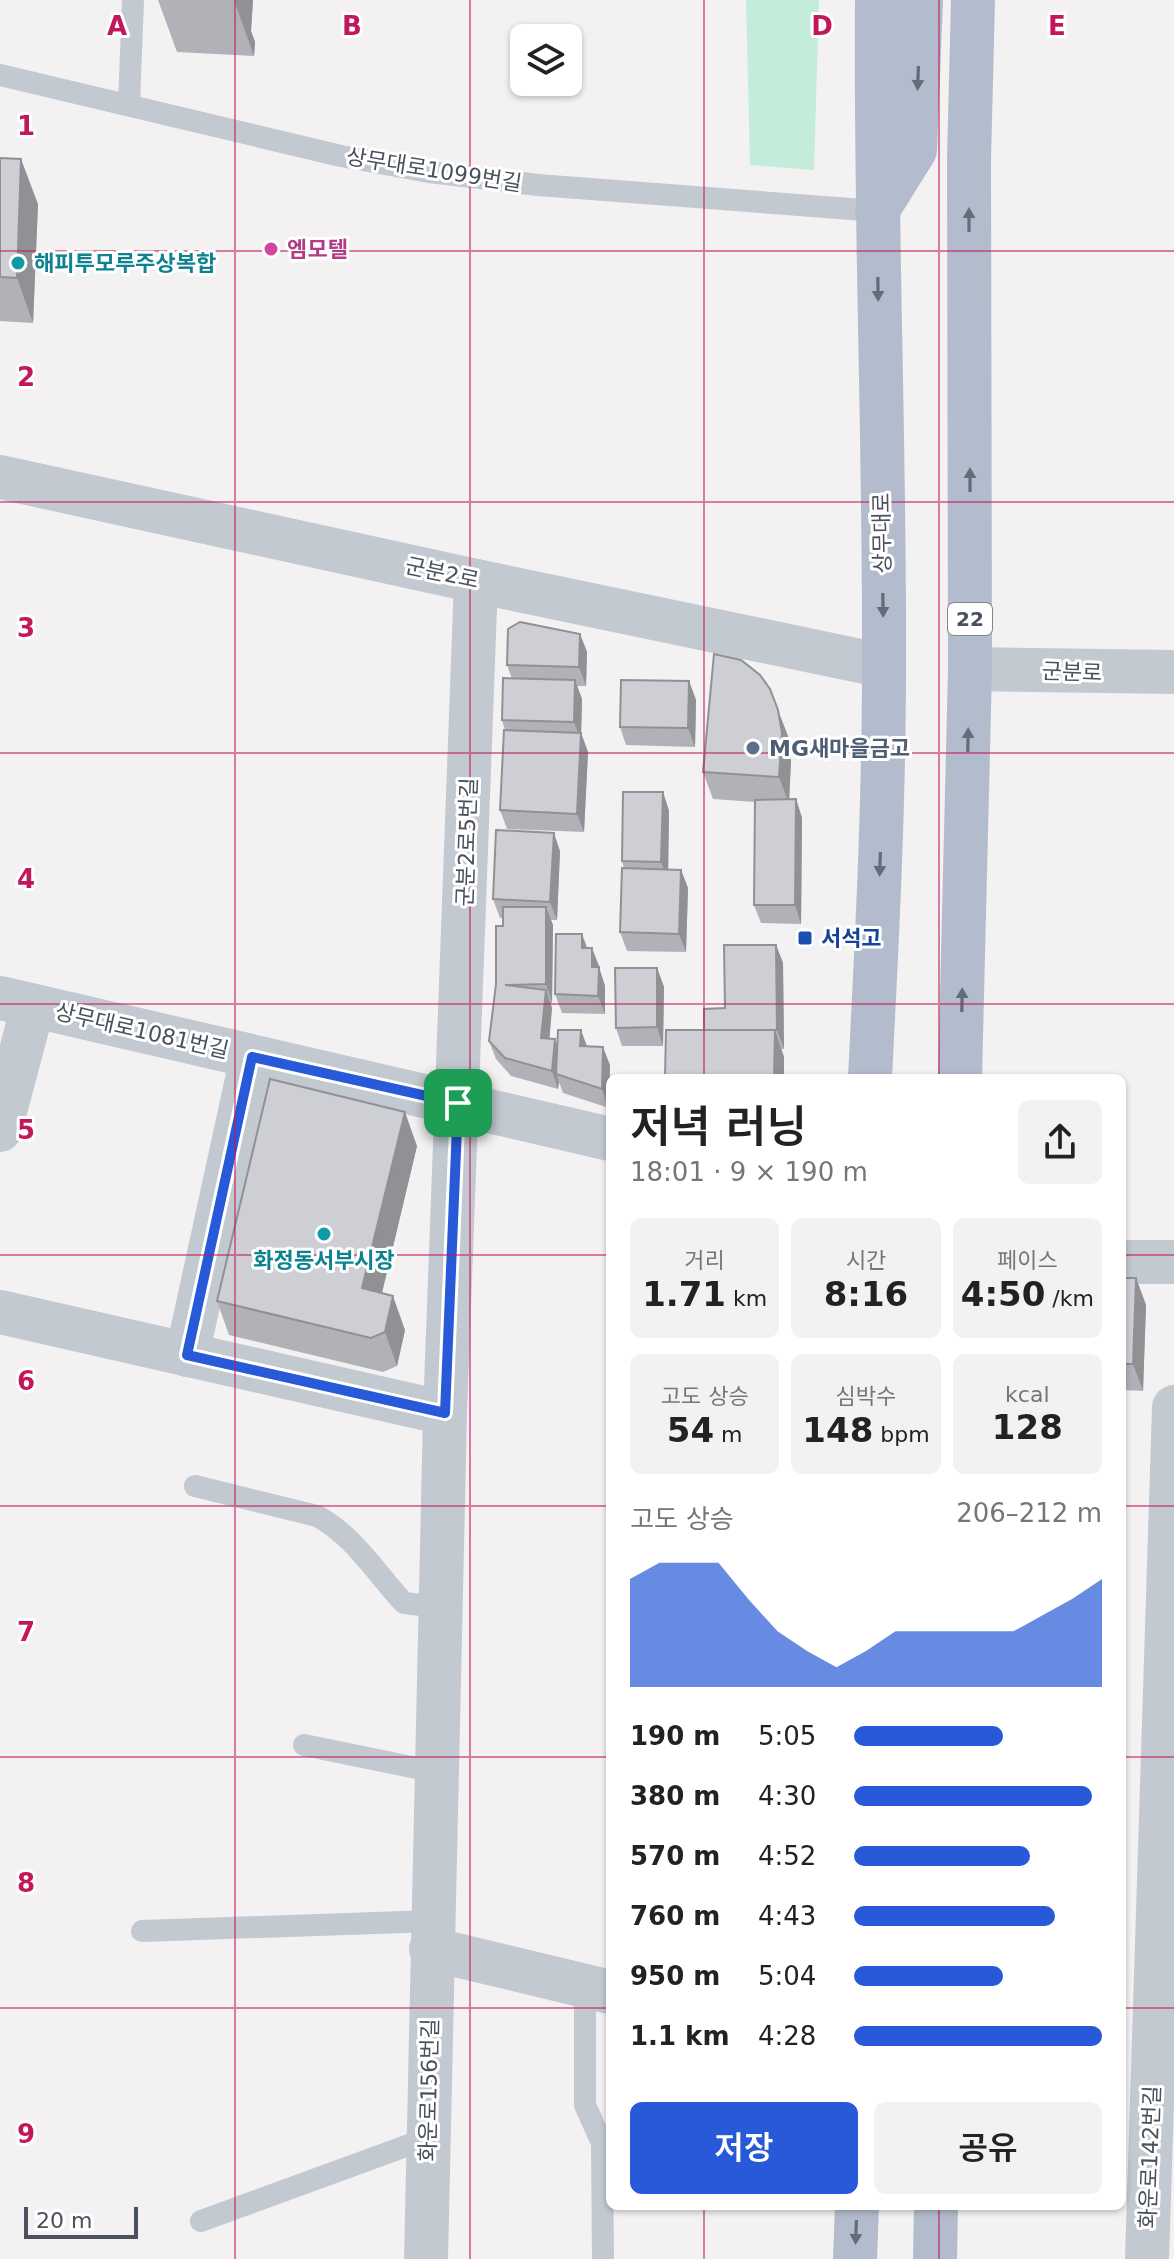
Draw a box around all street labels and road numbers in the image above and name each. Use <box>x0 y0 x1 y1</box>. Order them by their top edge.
street label: 상무대로1099번길 <box>344 144 524 196</box>
street label: 상무대로 <box>869 492 895 574</box>
street label: 군분2로 <box>403 553 481 593</box>
road number: 22 <box>948 603 992 635</box>
street label: 군분로 <box>1041 658 1103 686</box>
street label: 군분2로5번길 <box>452 777 482 907</box>
street label: 상무대로1081번길 <box>53 999 231 1063</box>
street label: 화운로156번길 <box>415 2018 443 2162</box>
street label: 화운로142번길 <box>1135 2085 1165 2229</box>

